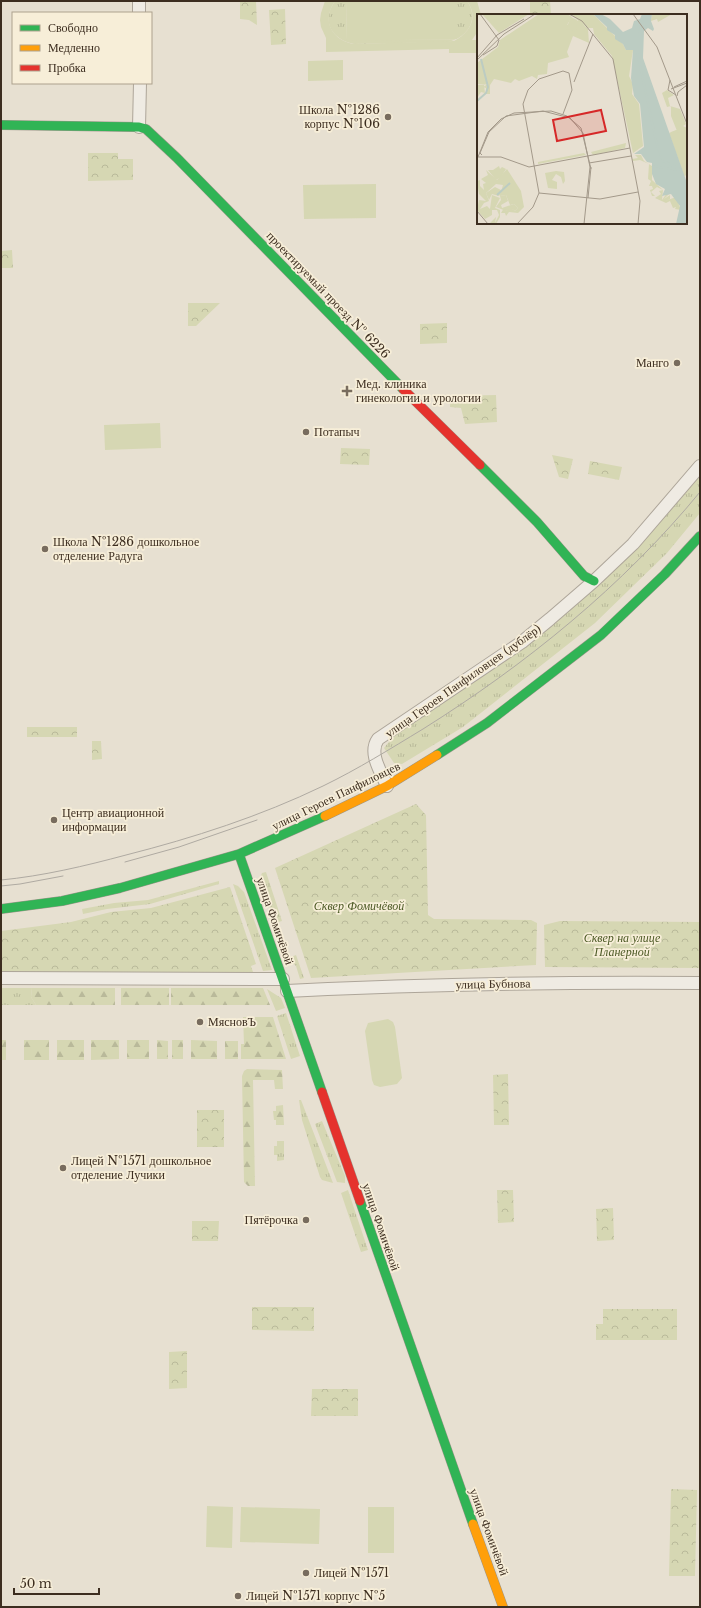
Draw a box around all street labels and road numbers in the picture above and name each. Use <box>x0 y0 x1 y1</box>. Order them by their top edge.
street label: проектируемый проезд № 6226 <box>264 228 393 362</box>
street label: улица Героев Панфиловцев (дублёр) <box>382 621 544 740</box>
street label: улица Героев Панфиловцев <box>269 758 403 833</box>
street label: улица Фомичёвой <box>253 875 298 967</box>
street label: улица Бубнова <box>455 975 531 992</box>
street label: улица Фомичёвой <box>359 1181 404 1273</box>
street label: улица Фомичёвой <box>467 1486 512 1578</box>

